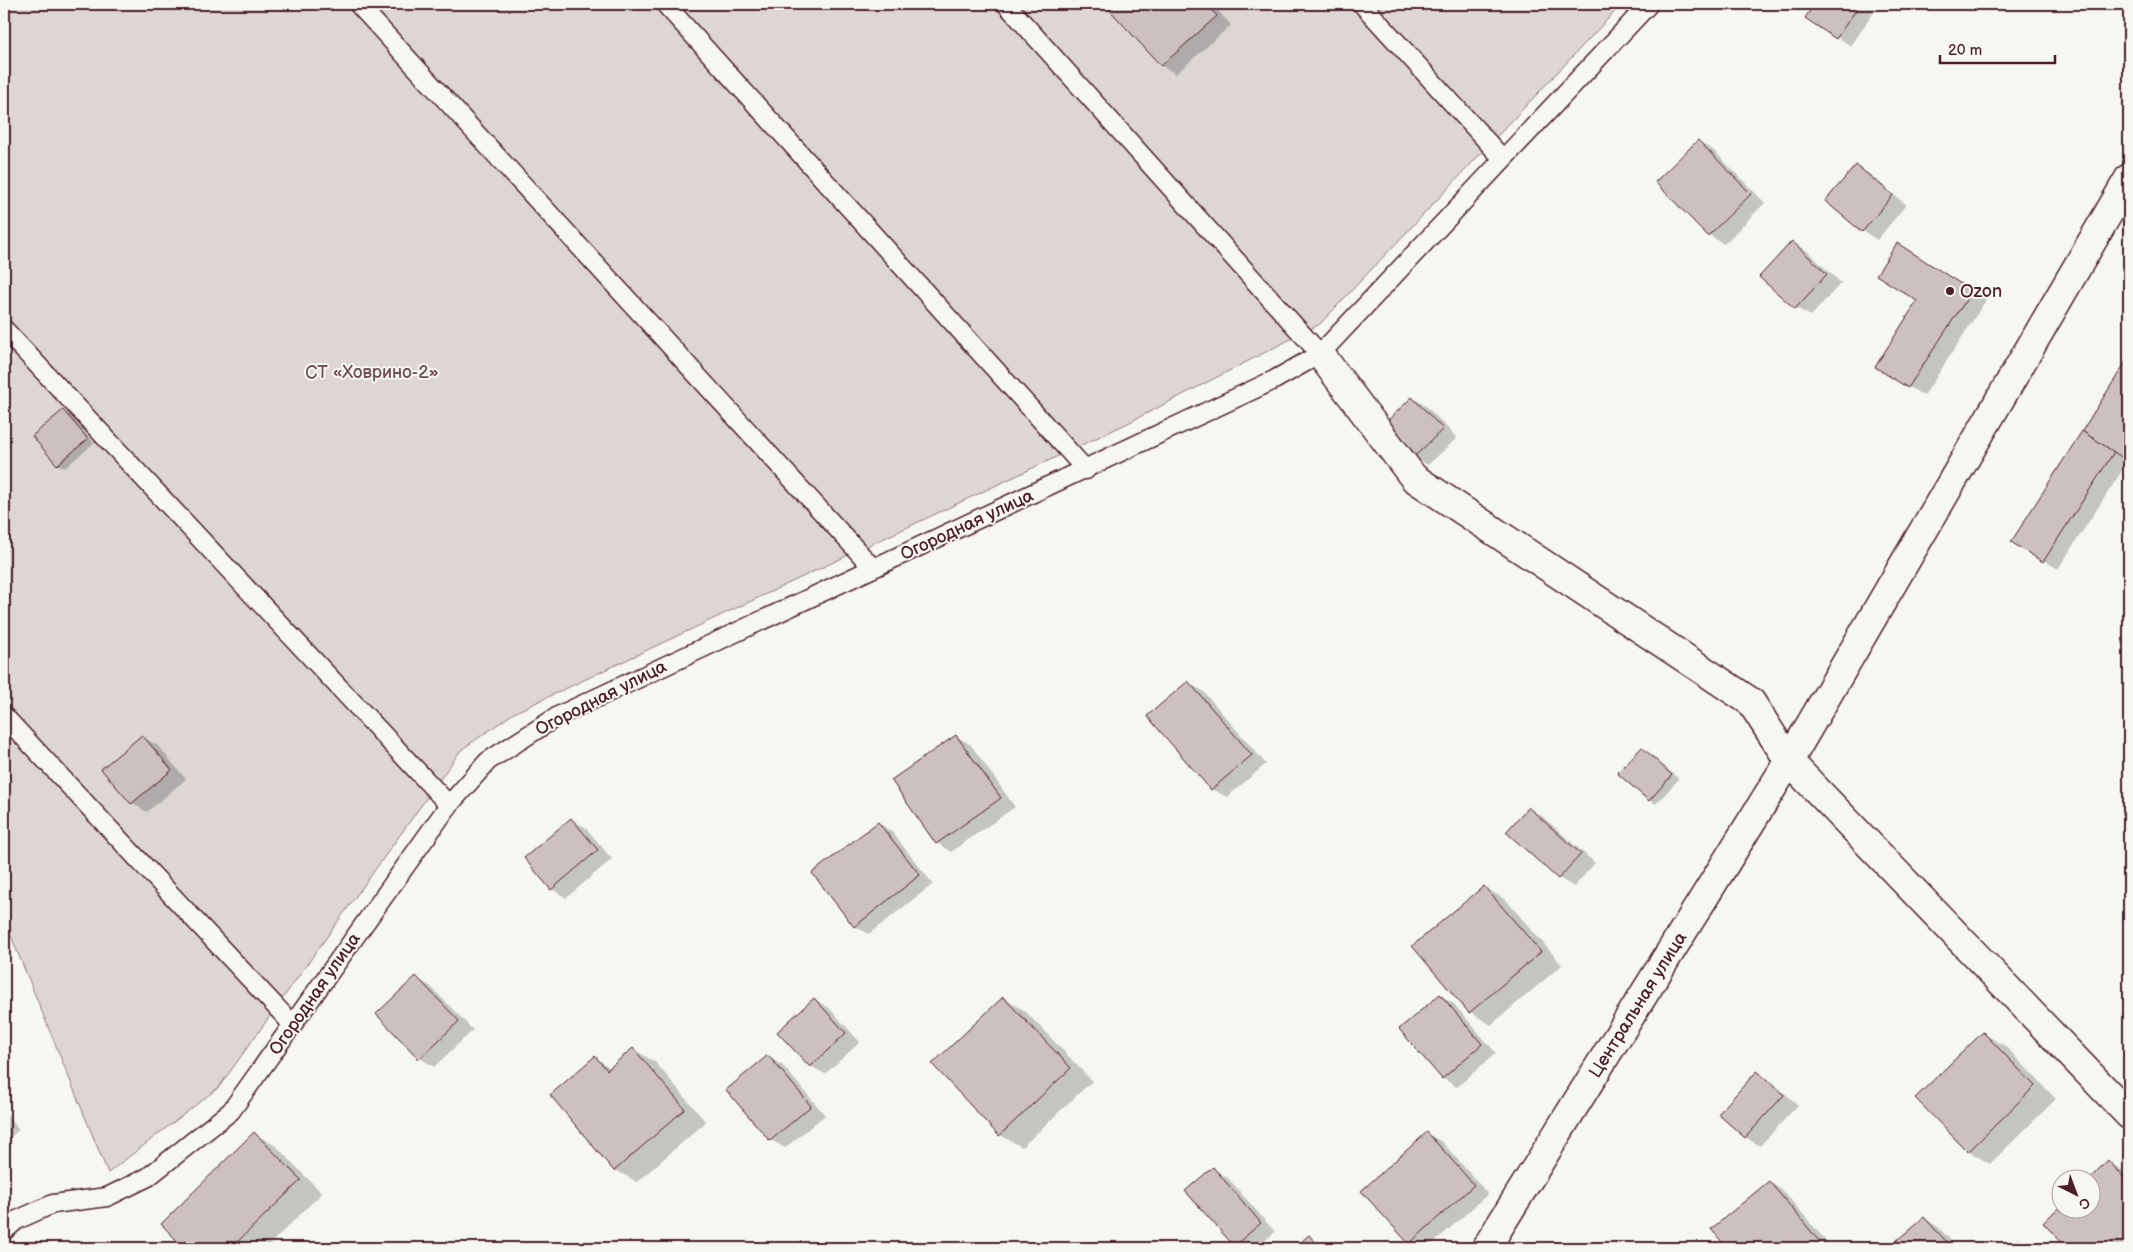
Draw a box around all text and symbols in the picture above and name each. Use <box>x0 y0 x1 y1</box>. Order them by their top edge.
scale bar <box>1940 32 2056 64</box>
text: 20 m <box>1948 41 1982 60</box>
place label: Ozon <box>1960 281 2002 302</box>
marker: Ozon <box>1944 285 1956 297</box>
park label: СТ «Ховрино-2» <box>305 362 439 383</box>
street label: Огородная улица <box>897 485 1037 565</box>
street label: Огородная улица <box>532 656 670 740</box>
street label: Центральная улица <box>1585 928 1692 1082</box>
street label: Огородная улица <box>265 929 365 1059</box>
north arrow <box>2050 1170 2100 1220</box>
text: С <box>2075 1194 2094 1213</box>

